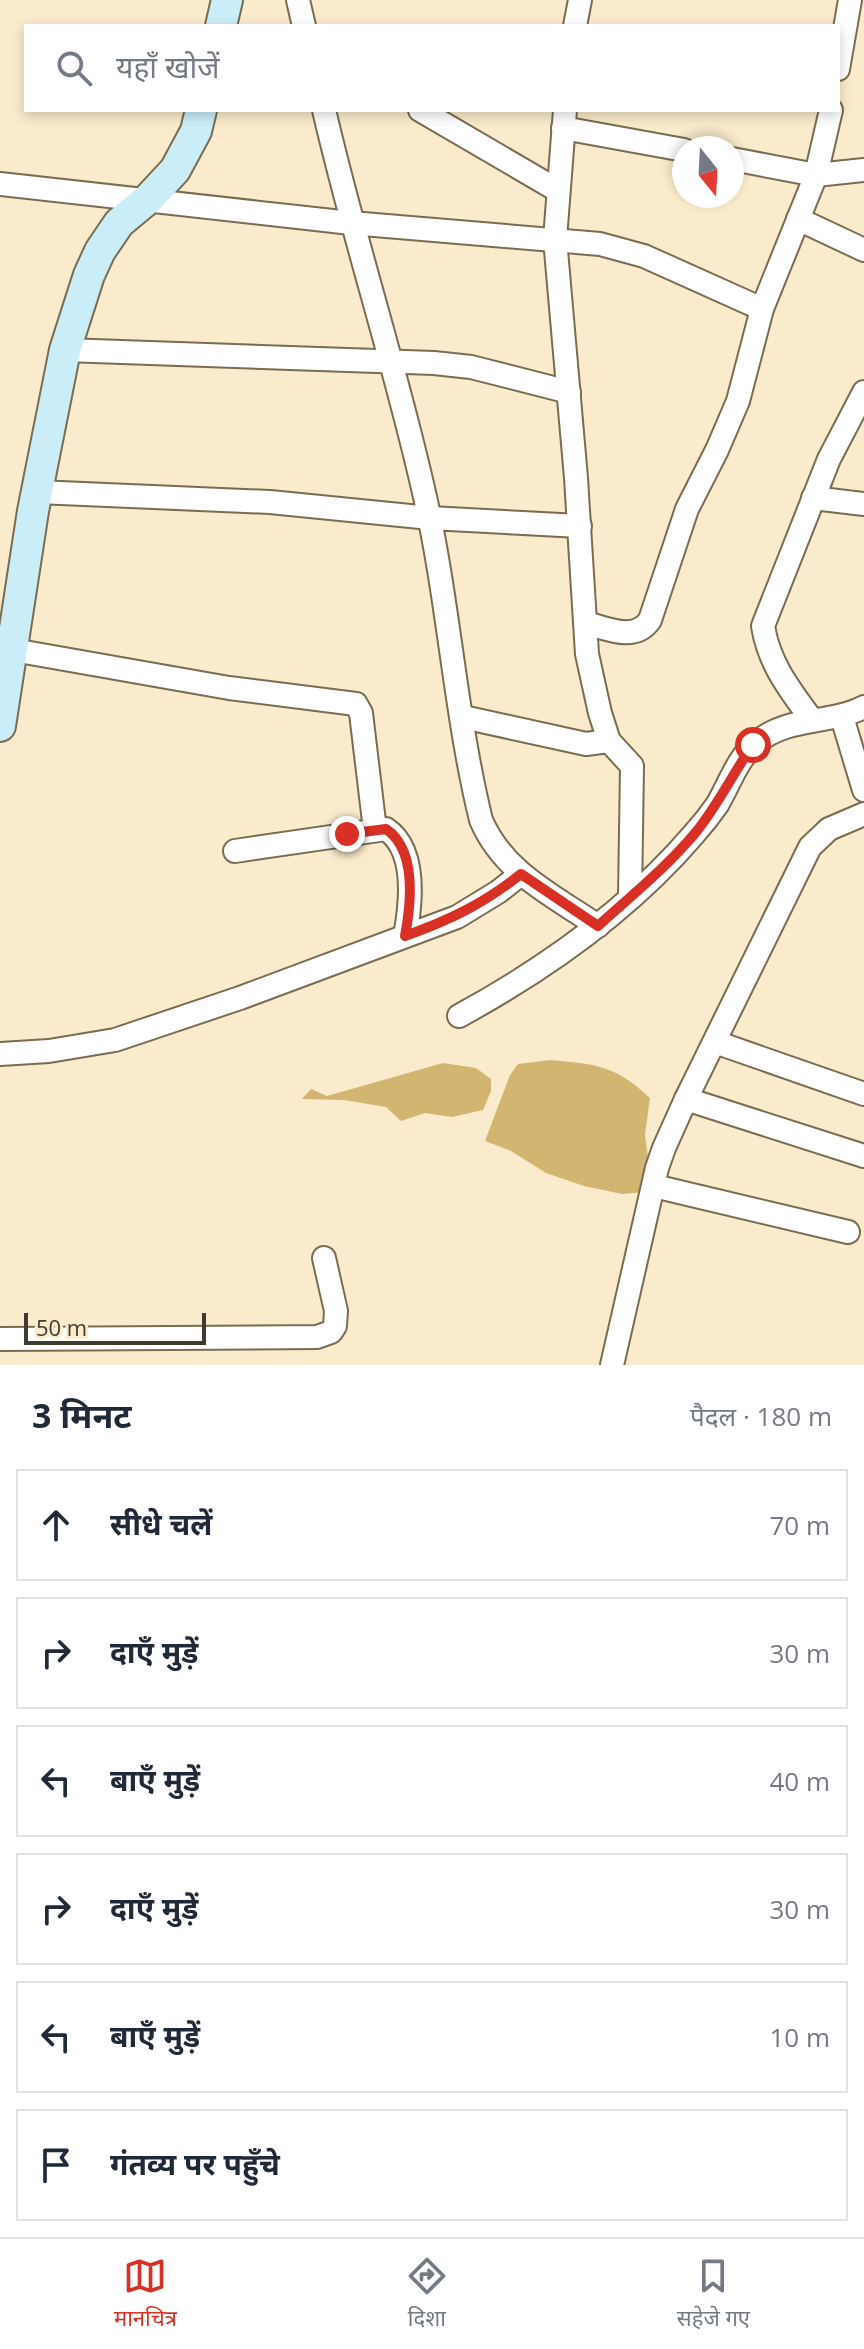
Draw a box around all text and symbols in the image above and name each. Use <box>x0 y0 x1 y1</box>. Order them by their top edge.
search box <box>24 24 840 112</box>
icon: search <box>52 46 96 90</box>
text: यहाँ खोजें <box>116 46 219 87</box>
north arrow <box>672 136 744 208</box>
route start <box>735 727 771 763</box>
route end <box>329 816 365 852</box>
scale bar <box>24 1309 206 1345</box>
text: 50 m <box>36 1312 87 1342</box>
text: 3 मिनट <box>32 1392 132 1438</box>
text: पैदल · 180 m <box>690 1398 832 1434</box>
icon: ahead <box>34 1503 78 1547</box>
text: सीधे चलें <box>110 1503 212 1544</box>
text: 70 m <box>769 1507 830 1543</box>
icon: right <box>34 1631 78 1675</box>
text: दाएँ मुड़ें <box>110 1631 198 1672</box>
text: 30 m <box>769 1635 830 1671</box>
icon: left <box>34 1759 78 1803</box>
text: बाएँ मुड़ें <box>110 1759 200 1800</box>
text: 40 m <box>769 1763 830 1799</box>
icon: right <box>34 1887 78 1931</box>
text: दाएँ मुड़ें <box>110 1887 198 1928</box>
text: 30 m <box>769 1891 830 1927</box>
icon: left <box>34 2015 78 2059</box>
text: बाएँ मुड़ें <box>110 2015 200 2056</box>
text: 10 m <box>769 2019 830 2055</box>
icon: arrive <box>34 2143 78 2187</box>
text: गंतव्य पर पहुँचे <box>110 2143 280 2184</box>
tab: मानचित्र <box>114 2254 177 2335</box>
tab: दिशा <box>405 2254 449 2335</box>
tab: सहेजे गए <box>677 2254 750 2335</box>

